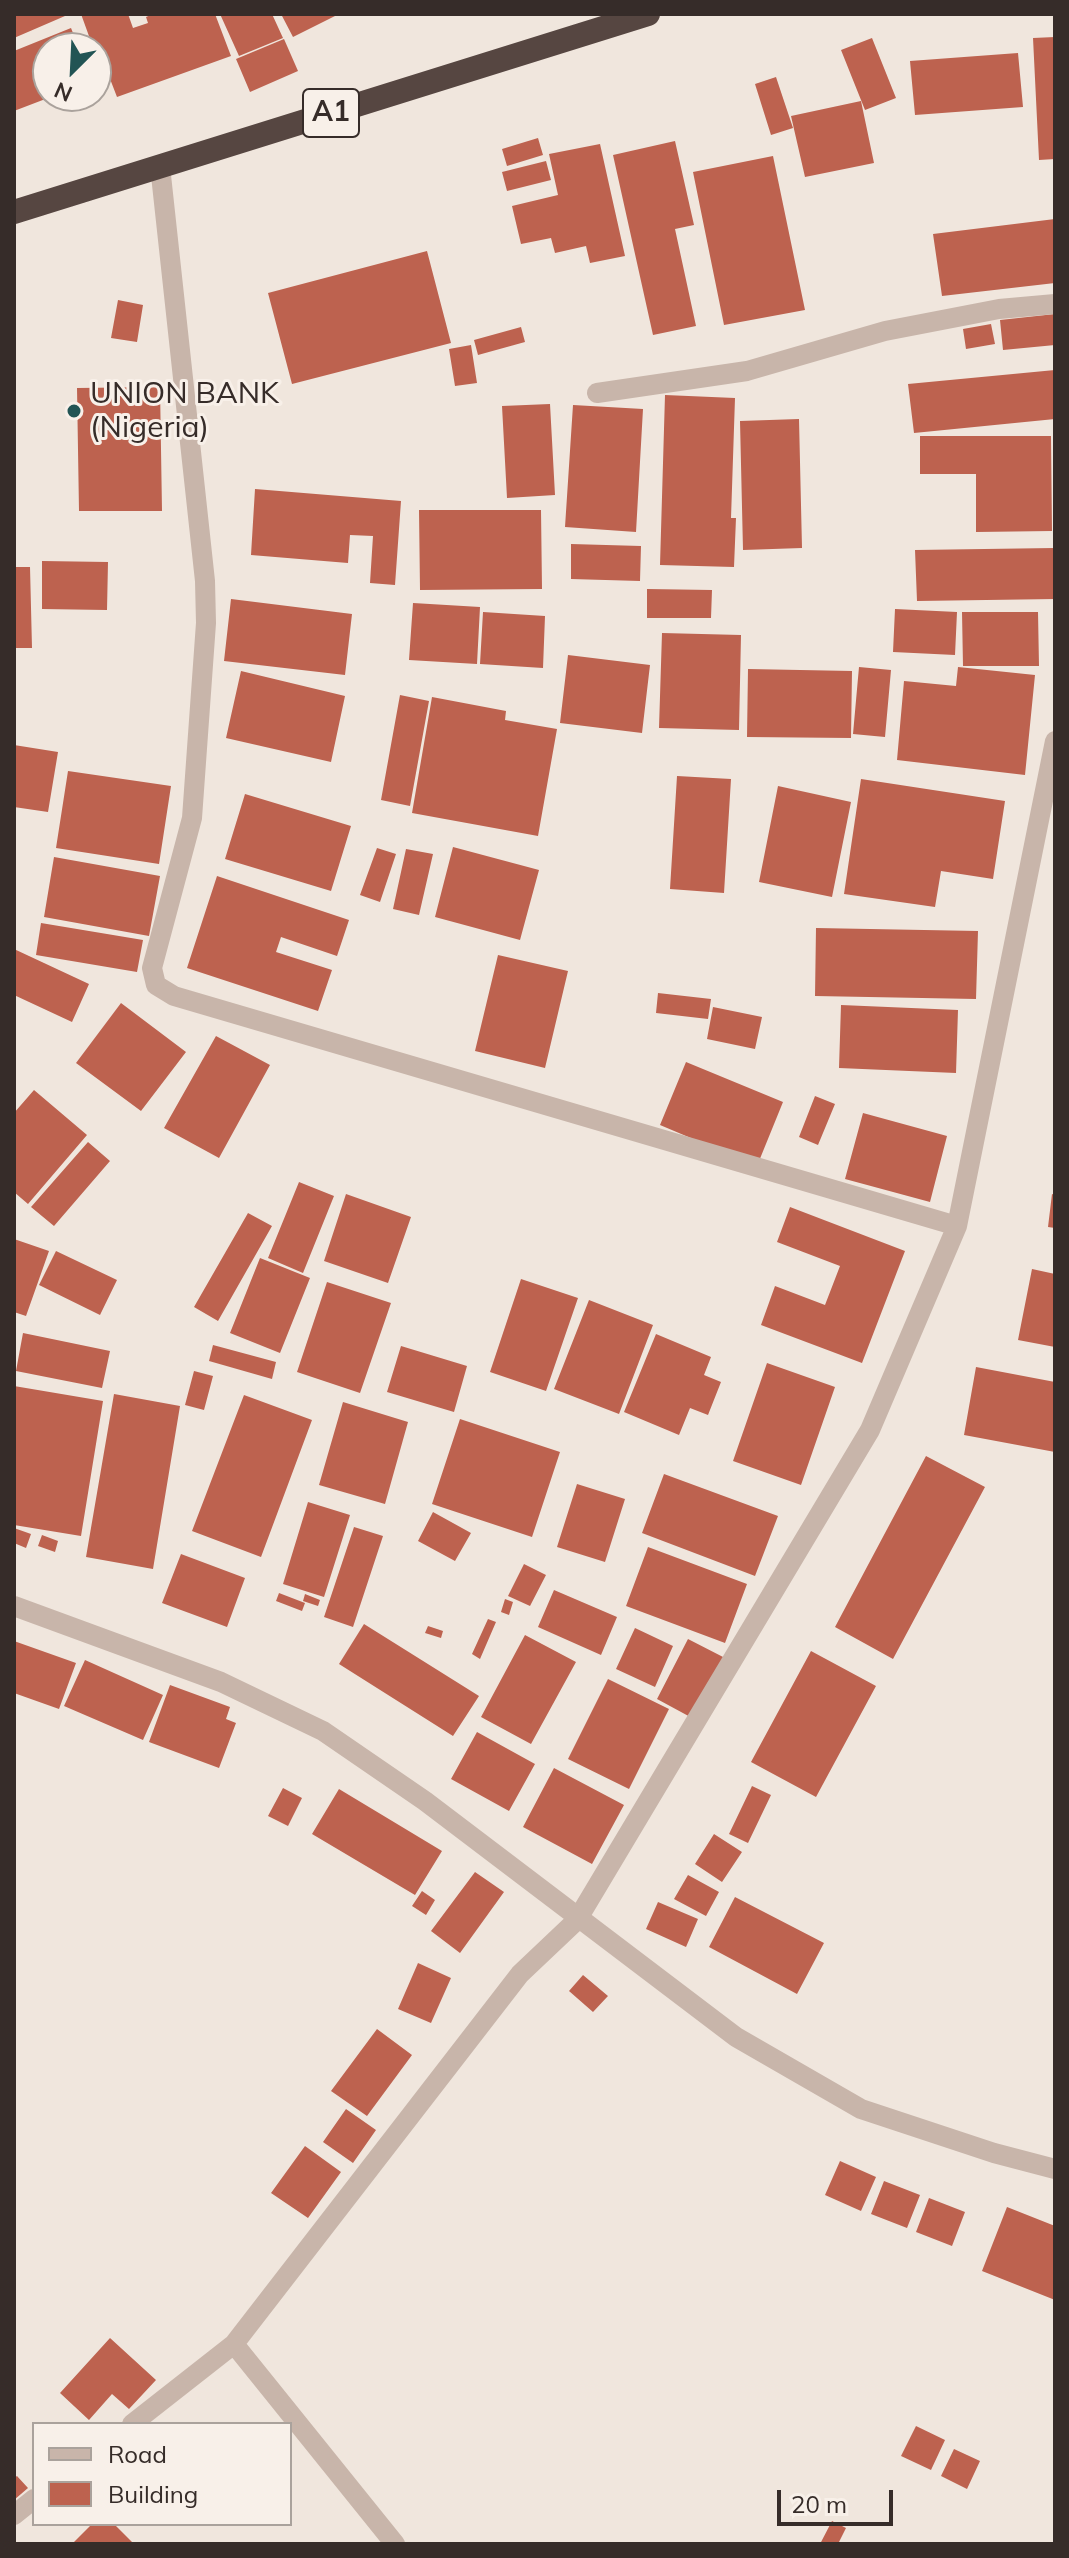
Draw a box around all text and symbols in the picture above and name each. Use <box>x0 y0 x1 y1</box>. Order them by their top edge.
north arrow <box>32 32 112 112</box>
text: N <box>50 76 76 108</box>
road number: A1 <box>303 89 359 137</box>
place label: UNION BANK (Nigeria) <box>90 376 279 446</box>
marker: UNION BANK (Nigeria) <box>65 402 83 420</box>
legend <box>32 2422 292 2526</box>
text: Road <box>108 2439 167 2469</box>
scale bar <box>781 2474 897 2524</box>
text: Building <box>108 2479 198 2509</box>
text: 20 m <box>791 2489 847 2519</box>

